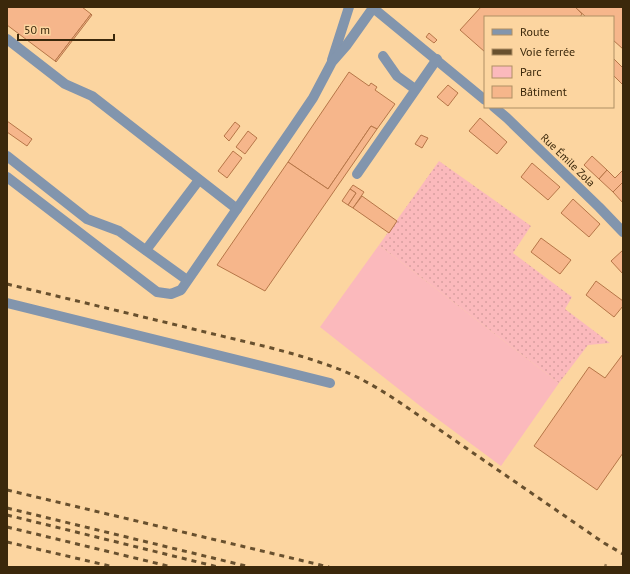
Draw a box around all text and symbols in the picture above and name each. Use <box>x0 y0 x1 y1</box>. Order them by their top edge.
scale bar <box>18 16 114 42</box>
legend <box>484 16 614 108</box>
text: 50 m <box>24 22 50 37</box>
text: Route <box>520 24 550 39</box>
text: Voie ferrée <box>519 44 575 59</box>
text: Parc <box>520 64 542 79</box>
text: Bâtiment <box>520 84 567 99</box>
street label: Rue Émile Zola <box>538 131 598 189</box>

